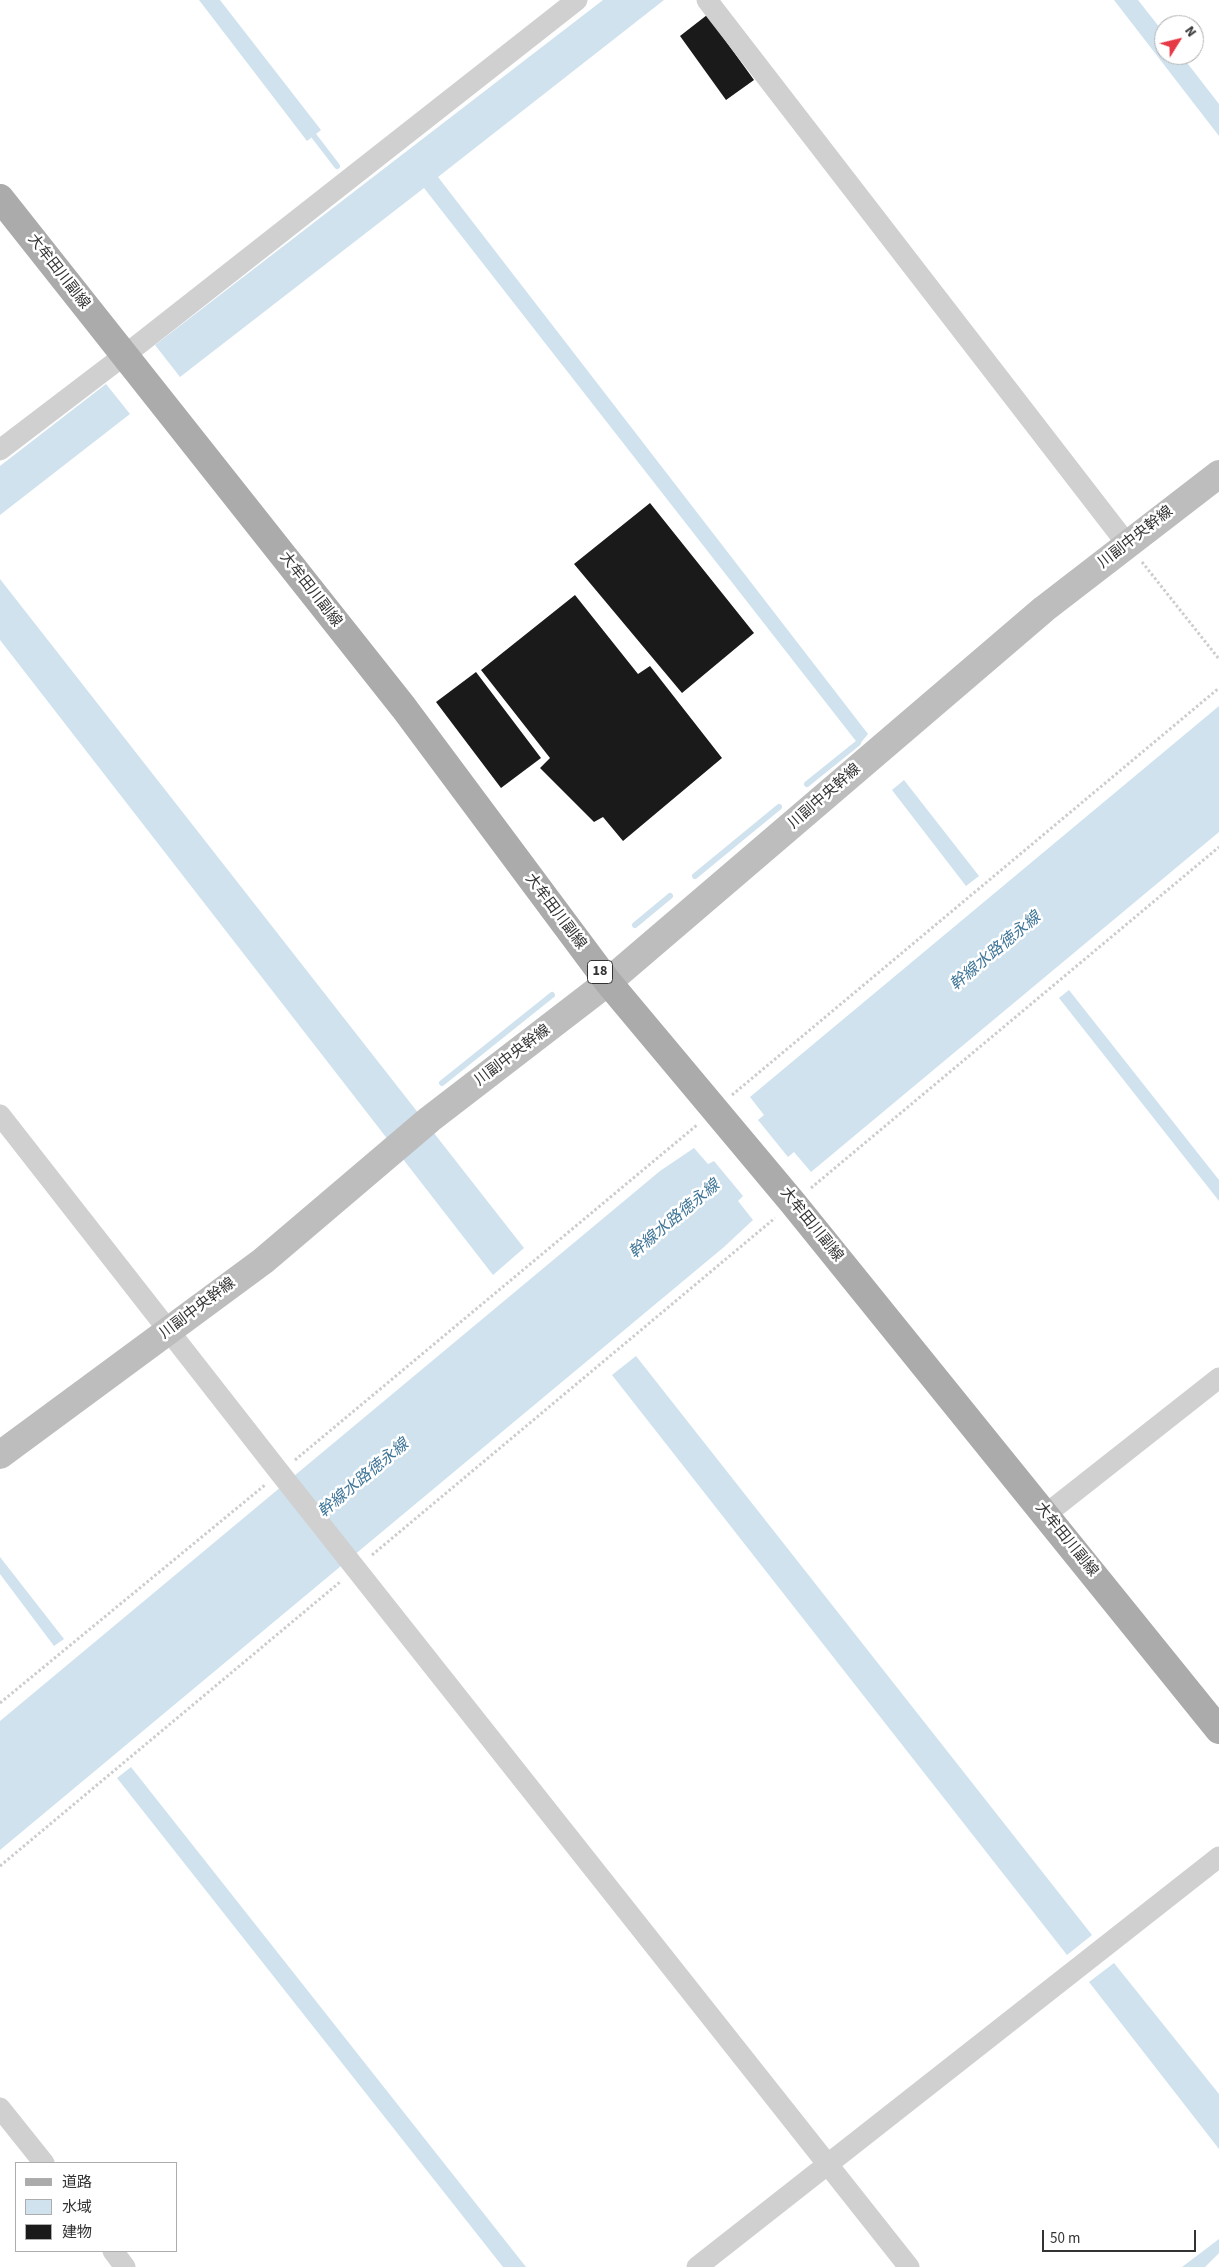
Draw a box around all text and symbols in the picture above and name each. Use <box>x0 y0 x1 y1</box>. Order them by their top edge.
north arrow <box>1154 15 1204 65</box>
text: N <box>1179 22 1201 41</box>
street label: 大牟田川副線 <box>23 231 93 313</box>
street label: 川副中央幹線 <box>1095 503 1177 573</box>
street label: 大牟田川副線 <box>275 549 345 631</box>
street label: 川副中央幹線 <box>785 761 865 833</box>
street label: 大牟田川副線 <box>521 871 589 953</box>
water label: 幹線水路徳永線 <box>947 909 1045 995</box>
road number: 18 <box>588 960 612 984</box>
street label: 川副中央幹線 <box>472 1022 554 1090</box>
water label: 幹線水路徳永線 <box>626 1177 724 1263</box>
street label: 大牟田川副線 <box>776 1184 846 1266</box>
street label: 川副中央幹線 <box>157 1275 239 1343</box>
water label: 幹線水路徳永線 <box>315 1436 413 1522</box>
street label: 大牟田川副線 <box>1031 1499 1101 1581</box>
legend <box>15 2162 178 2252</box>
text: 道路 <box>62 2172 92 2193</box>
text: 水域 <box>62 2197 92 2218</box>
scale bar <box>1044 2220 1198 2252</box>
text: 建物 <box>62 2222 92 2243</box>
text: 50 m <box>1050 2228 1080 2249</box>

